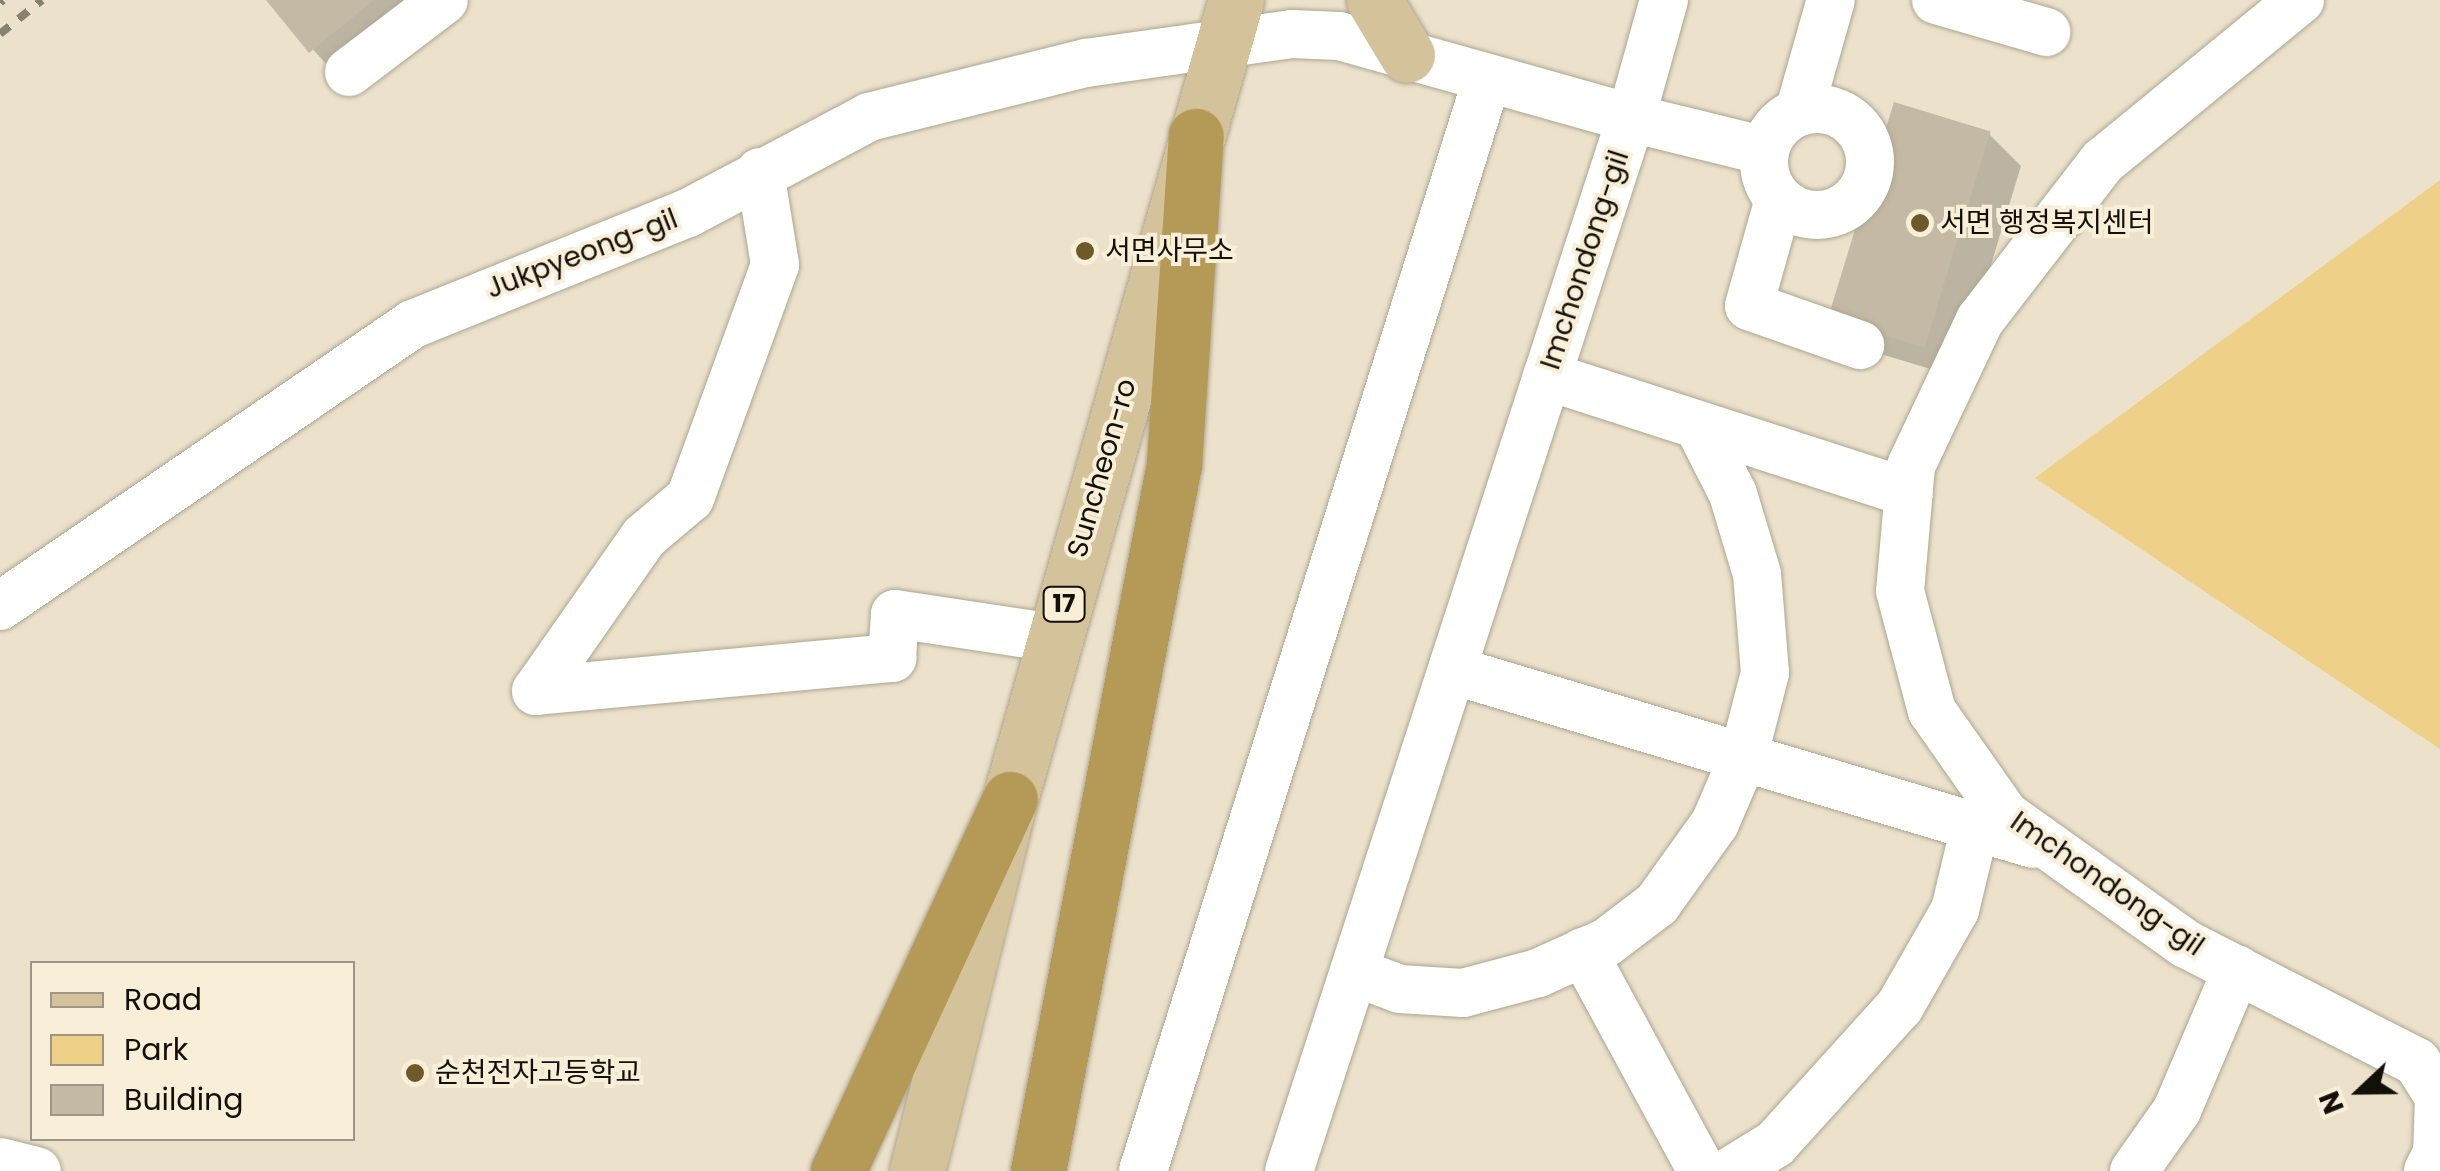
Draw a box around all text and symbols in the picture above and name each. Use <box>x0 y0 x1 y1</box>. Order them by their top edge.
street label: Imchondong-gil <box>1534 146 1636 374</box>
street label: Jukpyeong-gil <box>482 202 682 306</box>
place label: 서면 행정복지센터 <box>1940 206 2154 240</box>
marker: 서면 행정복지센터 <box>1909 212 1931 234</box>
place label: 서면사무소 <box>1105 234 1234 268</box>
marker: 서면사무소 <box>1074 240 1096 262</box>
street label: Suncheon-ro <box>1060 375 1144 561</box>
road number: 17 <box>1042 584 1086 624</box>
street label: Imchondong-gil <box>2004 805 2210 963</box>
legend <box>30 961 355 1141</box>
text: Road <box>124 978 202 1021</box>
text: Park <box>124 1028 188 1071</box>
north arrow <box>2310 1041 2410 1141</box>
place label: 순천전자고등학교 <box>435 1056 641 1090</box>
marker: 순천전자고등학교 <box>404 1062 426 1084</box>
text: Building <box>124 1078 244 1121</box>
text: N <box>2310 1085 2354 1119</box>

